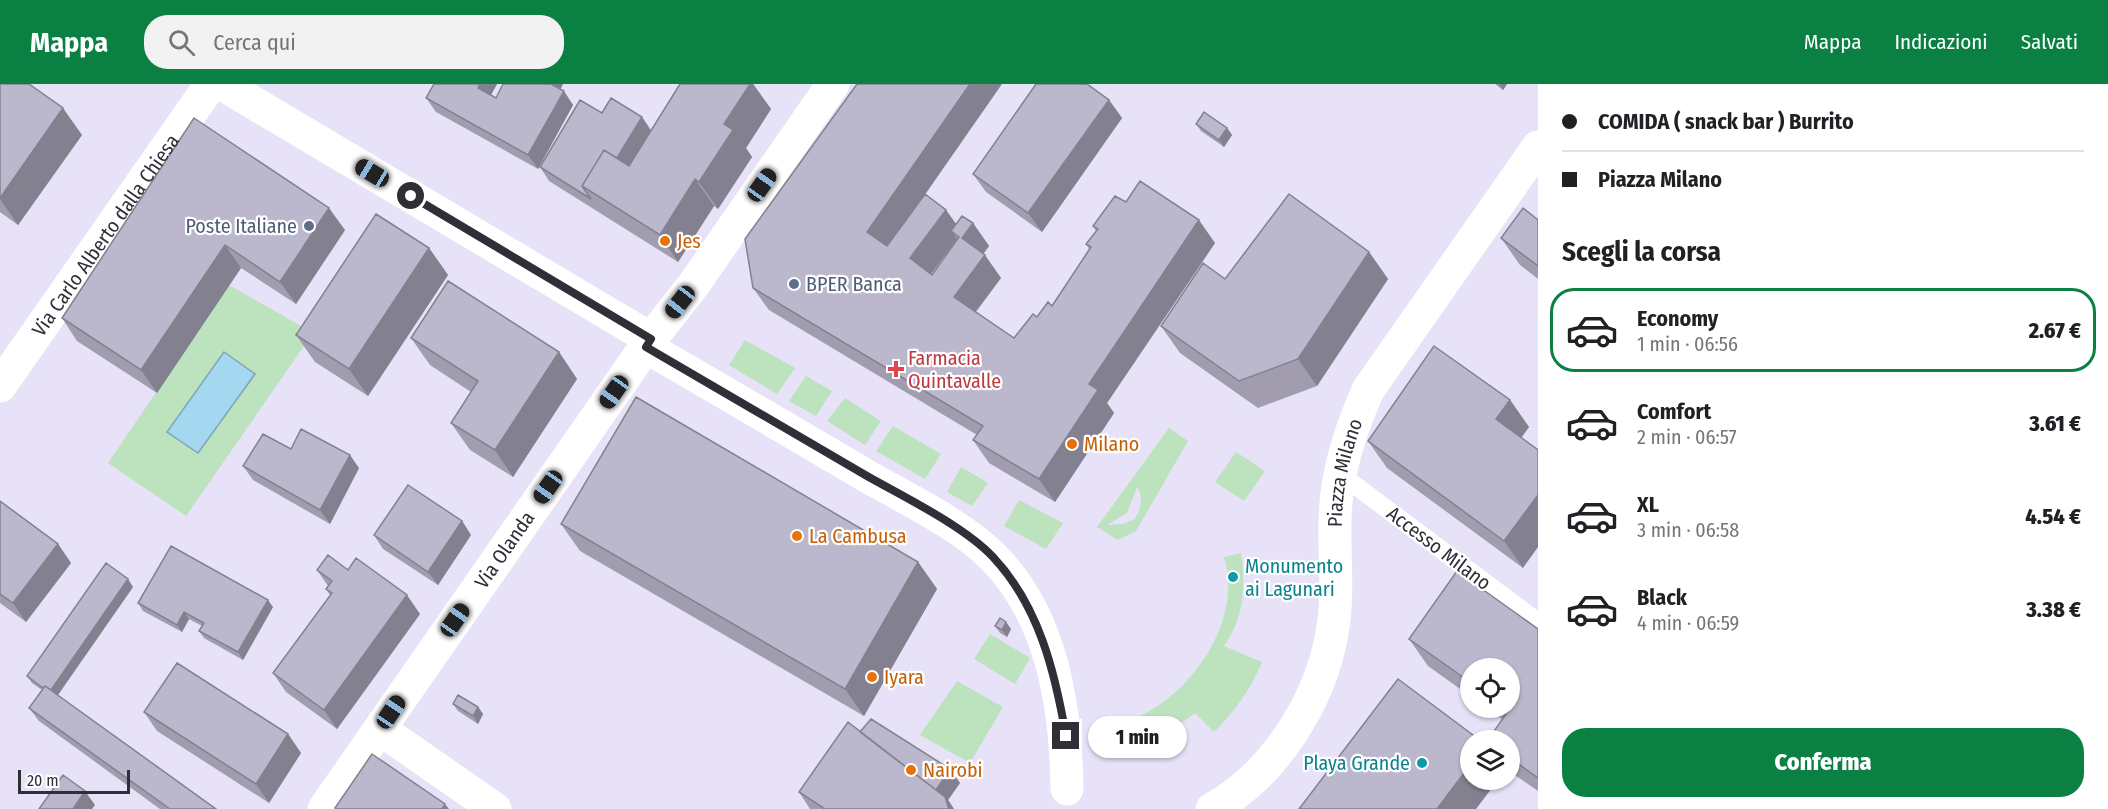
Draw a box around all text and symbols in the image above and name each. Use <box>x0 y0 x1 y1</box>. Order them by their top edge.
search box <box>144 15 564 69</box>
text: Mappa <box>30 26 108 59</box>
icon: search <box>165 26 198 59</box>
text: Cerca qui <box>213 29 296 56</box>
text: Mappa <box>1804 29 1861 55</box>
text: Indicazioni <box>1894 29 1988 55</box>
text: Salvati <box>2021 29 2078 55</box>
text: COMIDA ( snack bar ) Burrito <box>1598 108 1854 135</box>
street label: Via Carlo Alberto dalla Chiesa <box>27 130 184 341</box>
car <box>352 156 392 190</box>
car <box>744 165 780 205</box>
text: Piazza Milano <box>1598 166 1722 193</box>
route start <box>397 182 424 209</box>
place label: Poste Italiane <box>185 214 297 238</box>
marker: Poste Italiane <box>302 219 316 233</box>
place label: Jes <box>677 229 701 253</box>
marker: Jes <box>658 234 672 248</box>
text: Scegli la corsa <box>1562 236 1721 268</box>
place label: BPER Banca <box>806 272 902 296</box>
marker: BPER Banca <box>787 277 801 291</box>
car <box>662 282 698 322</box>
icon: car <box>1565 303 1619 357</box>
text: Economy <box>1637 305 1718 332</box>
text: 2.67 € <box>2029 317 2081 344</box>
text: 1 min · 06:56 <box>1637 332 1738 356</box>
place label: Farmacia Quintavalle <box>908 346 1001 393</box>
marker: Farmacia Quintavalle <box>889 362 903 376</box>
car <box>596 372 632 412</box>
icon: car <box>1565 396 1619 450</box>
text: Comfort <box>1637 398 1711 425</box>
text: 3.61 € <box>2029 410 2081 437</box>
street label: Piazza Milano <box>1323 415 1367 527</box>
text: 2 min · 06:57 <box>1637 425 1737 449</box>
place label: Milano <box>1084 432 1139 456</box>
marker: Milano <box>1065 437 1079 451</box>
car <box>530 467 566 507</box>
icon: car <box>1565 489 1619 543</box>
text: XL <box>1637 491 1659 518</box>
street label: Accesso Milano <box>1382 501 1496 595</box>
text: 4.54 € <box>2025 503 2081 530</box>
street label: Via Olanda <box>469 506 540 593</box>
text: 3 min · 06:58 <box>1637 518 1739 542</box>
place label: La Cambusa <box>809 524 907 548</box>
marker: La Cambusa <box>790 529 804 543</box>
place label: Monumento ai Lagunari <box>1245 554 1343 601</box>
marker: Monumento ai Lagunari <box>1226 570 1240 584</box>
icon: car <box>1565 582 1619 636</box>
text: Black <box>1637 584 1687 611</box>
text: 3.38 € <box>2026 596 2081 623</box>
car <box>437 600 473 640</box>
text: 4 min · 06:59 <box>1637 611 1739 635</box>
map controls <box>1460 658 1520 790</box>
button: locate <box>1460 658 1520 718</box>
place label: Iyara <box>884 665 924 689</box>
marker: Iyara <box>865 670 879 684</box>
car <box>373 692 409 732</box>
callout: 1 min <box>1087 715 1186 757</box>
route end <box>1052 722 1079 749</box>
text: 1 min <box>1116 725 1159 749</box>
button: Conferma <box>1562 728 2084 797</box>
button: layers <box>1460 730 1520 790</box>
place label: Playa Grande <box>1303 751 1410 775</box>
marker: Playa Grande <box>1415 756 1429 770</box>
place label: Nairobi <box>923 758 983 782</box>
marker: Nairobi <box>904 763 918 777</box>
scale bar <box>18 767 130 794</box>
text: 20 m <box>27 771 58 790</box>

